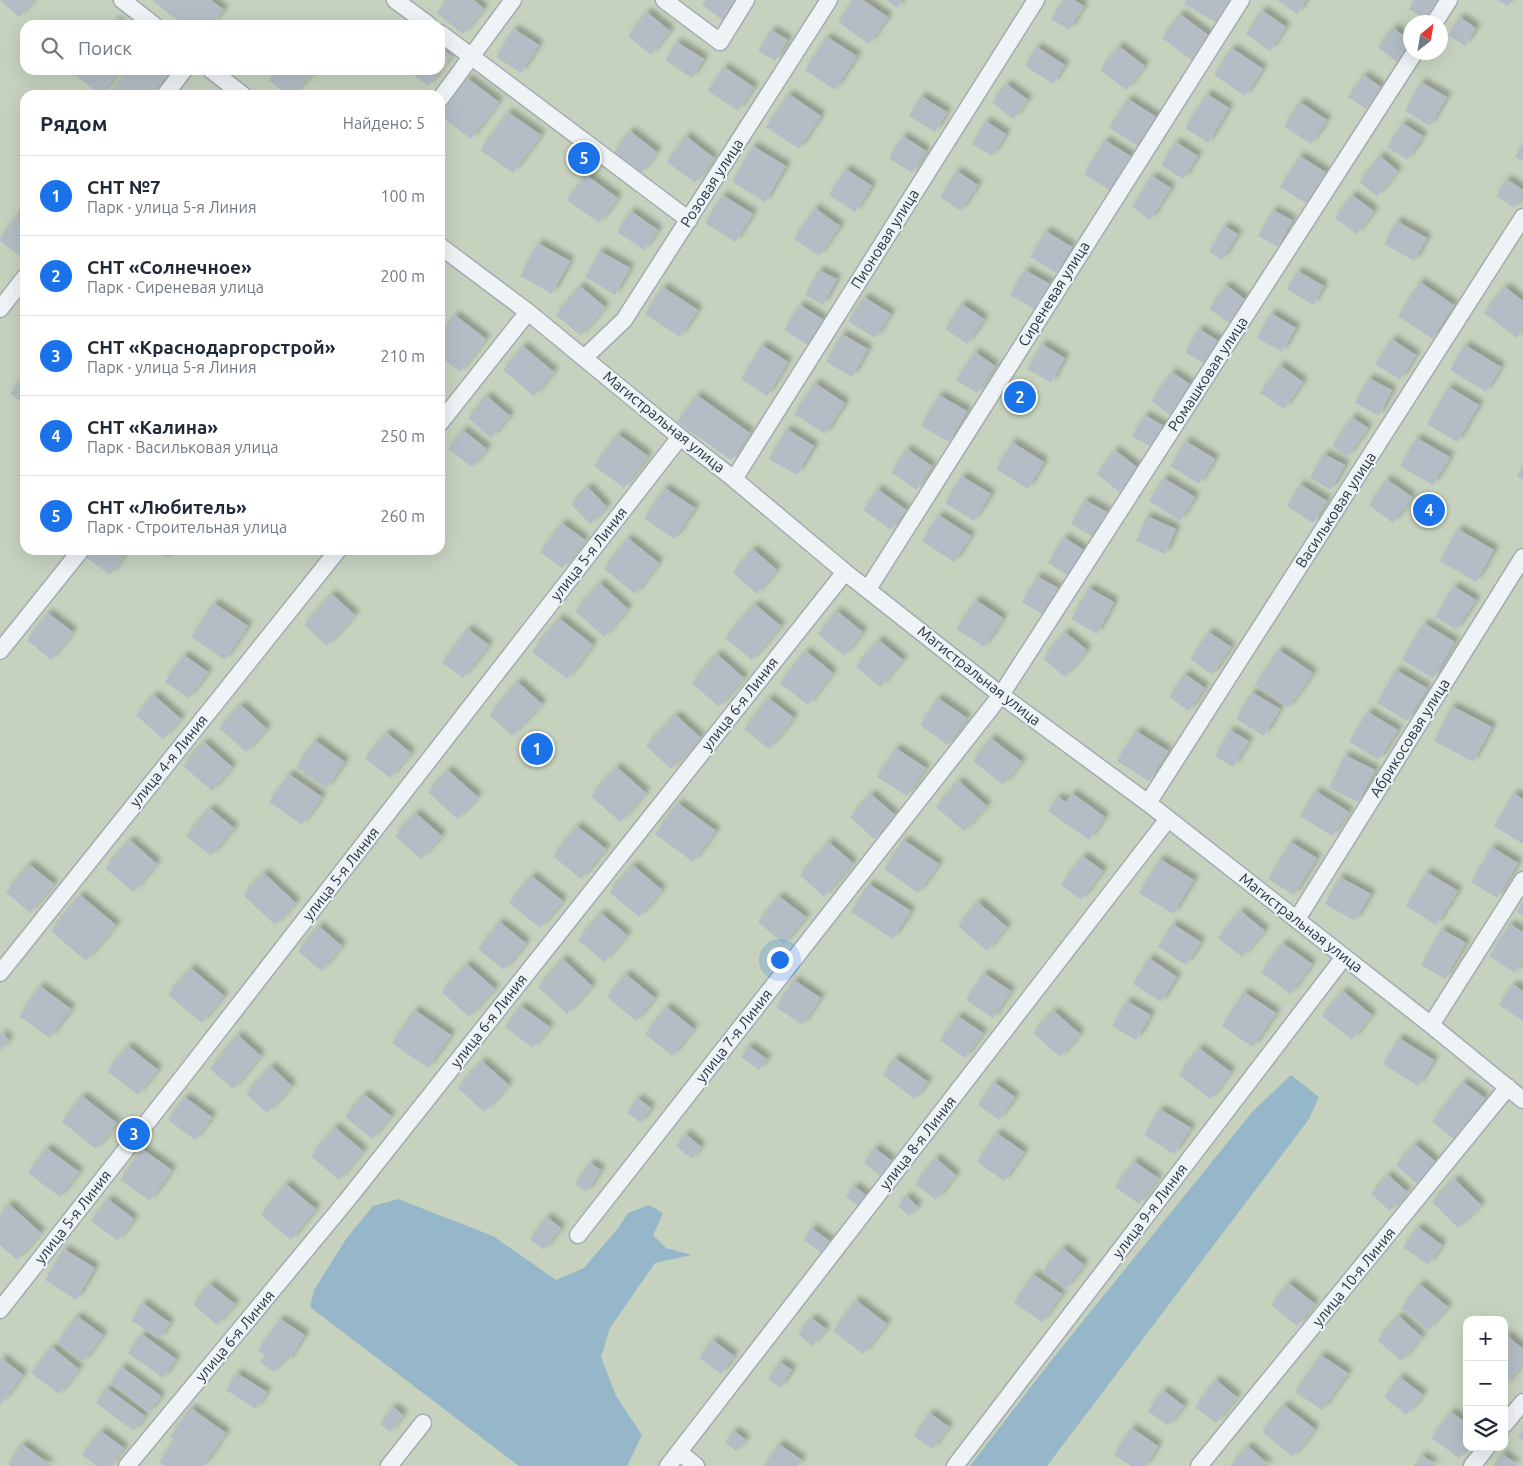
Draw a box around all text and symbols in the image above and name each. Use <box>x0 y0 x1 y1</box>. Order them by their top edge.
north arrow <box>1403 15 1448 60</box>
search box <box>20 20 445 75</box>
icon: search <box>38 34 66 62</box>
text: Поиск <box>78 37 132 59</box>
text: Рядом <box>40 111 108 135</box>
text: Найдено: 5 <box>343 114 425 132</box>
street label: Розовая улица <box>677 135 746 230</box>
pin: 5 <box>568 139 600 177</box>
text: СНТ №7 <box>87 176 161 198</box>
street label: Пионовая улица <box>847 186 922 292</box>
text: 1 <box>51 187 61 205</box>
text: 100 m <box>380 187 425 205</box>
text: Парк · улица 5-я Линия <box>87 198 257 216</box>
street label: Сиреневая улица <box>1014 238 1093 349</box>
text: СНТ «Солнечное» <box>87 256 252 278</box>
text: 2 <box>51 267 61 285</box>
text: 200 m <box>380 267 425 285</box>
text: Парк · Сиреневая улица <box>87 278 264 296</box>
street label: Ромашковая улица <box>1164 313 1251 434</box>
text: СНТ «Краснодаргорстрой» <box>87 336 335 358</box>
text: 3 <box>51 347 61 365</box>
text: 210 m <box>380 347 425 365</box>
text: Парк · улица 5-я Линия <box>87 358 257 376</box>
street label: Магистральная улица <box>600 367 729 476</box>
pin: 2 <box>1004 378 1036 416</box>
text: СНТ «Калина» <box>87 416 218 438</box>
text: 4 <box>51 427 61 445</box>
text: 250 m <box>380 427 425 445</box>
text: Парк · Васильковая улица <box>87 438 278 456</box>
street label: Васильковая улица <box>1292 449 1379 571</box>
pin: 4 <box>1413 491 1445 529</box>
text: СНТ «Любитель» <box>87 496 247 518</box>
street label: улица 5-я Линия <box>547 504 630 604</box>
text: 5 <box>51 507 61 525</box>
text: 260 m <box>380 507 425 525</box>
text: Парк · Строительная улица <box>87 518 287 536</box>
street label: Магистральная улица <box>914 622 1044 729</box>
street label: улица 6-я Линия <box>698 654 781 754</box>
street label: Абрикосовая улица <box>1366 675 1453 800</box>
street label: улица 4-я Линия <box>126 711 211 810</box>
pin: 1 <box>521 730 553 768</box>
street label: улица 5-я Линия <box>299 824 382 924</box>
street label: Магистральная улица <box>1236 869 1366 976</box>
your location <box>767 947 793 973</box>
street label: улица 6-я Линия <box>447 971 530 1071</box>
street label: улица 7-я Линия <box>692 986 775 1086</box>
street label: улица 8-я Линия <box>876 1093 959 1193</box>
pin: 3 <box>118 1115 150 1153</box>
street label: улица 9-я Линия <box>1109 1160 1191 1261</box>
street label: улица 5-я Линия <box>31 1167 114 1267</box>
street label: улица 10-я Линия <box>1309 1224 1399 1330</box>
street label: улица 6-я Линия <box>192 1287 278 1385</box>
map controls <box>1463 1316 1508 1451</box>
button: + <box>1463 1316 1508 1361</box>
button: − <box>1463 1361 1508 1406</box>
button: layers <box>1463 1406 1508 1451</box>

